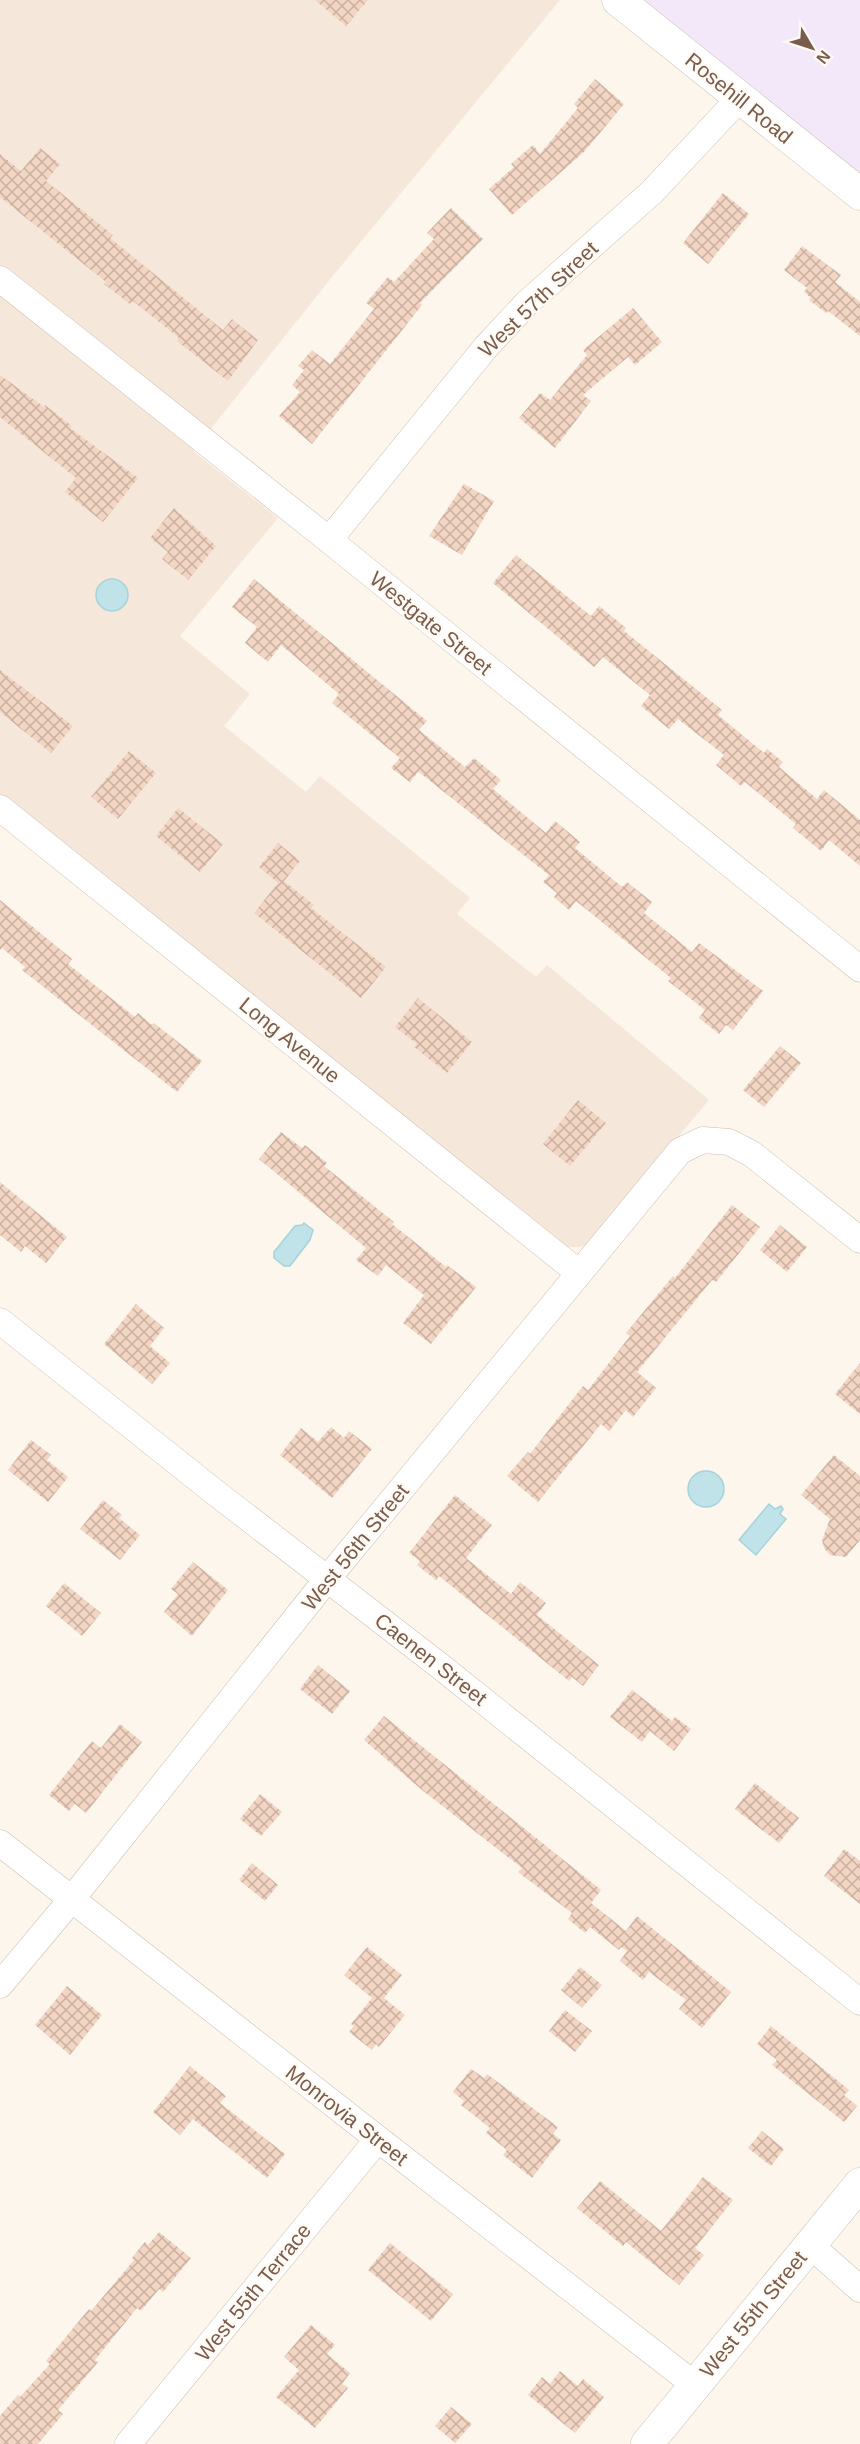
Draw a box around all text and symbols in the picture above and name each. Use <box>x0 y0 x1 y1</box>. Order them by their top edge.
north arrow <box>782 18 842 78</box>
text: N <box>813 47 834 67</box>
street label: Rosehill Road <box>681 48 797 148</box>
street label: West 57th Street <box>474 236 602 361</box>
street label: Westgate Street <box>365 567 497 679</box>
street label: Long Avenue <box>235 993 345 1087</box>
street label: West 56th Street <box>297 1479 413 1615</box>
street label: Caenen Street <box>371 1608 492 1710</box>
street label: Monrovia Street <box>282 2060 413 2170</box>
street label: West 55th Terrace <box>191 2219 315 2365</box>
street label: West 55th Street <box>695 2246 811 2382</box>

